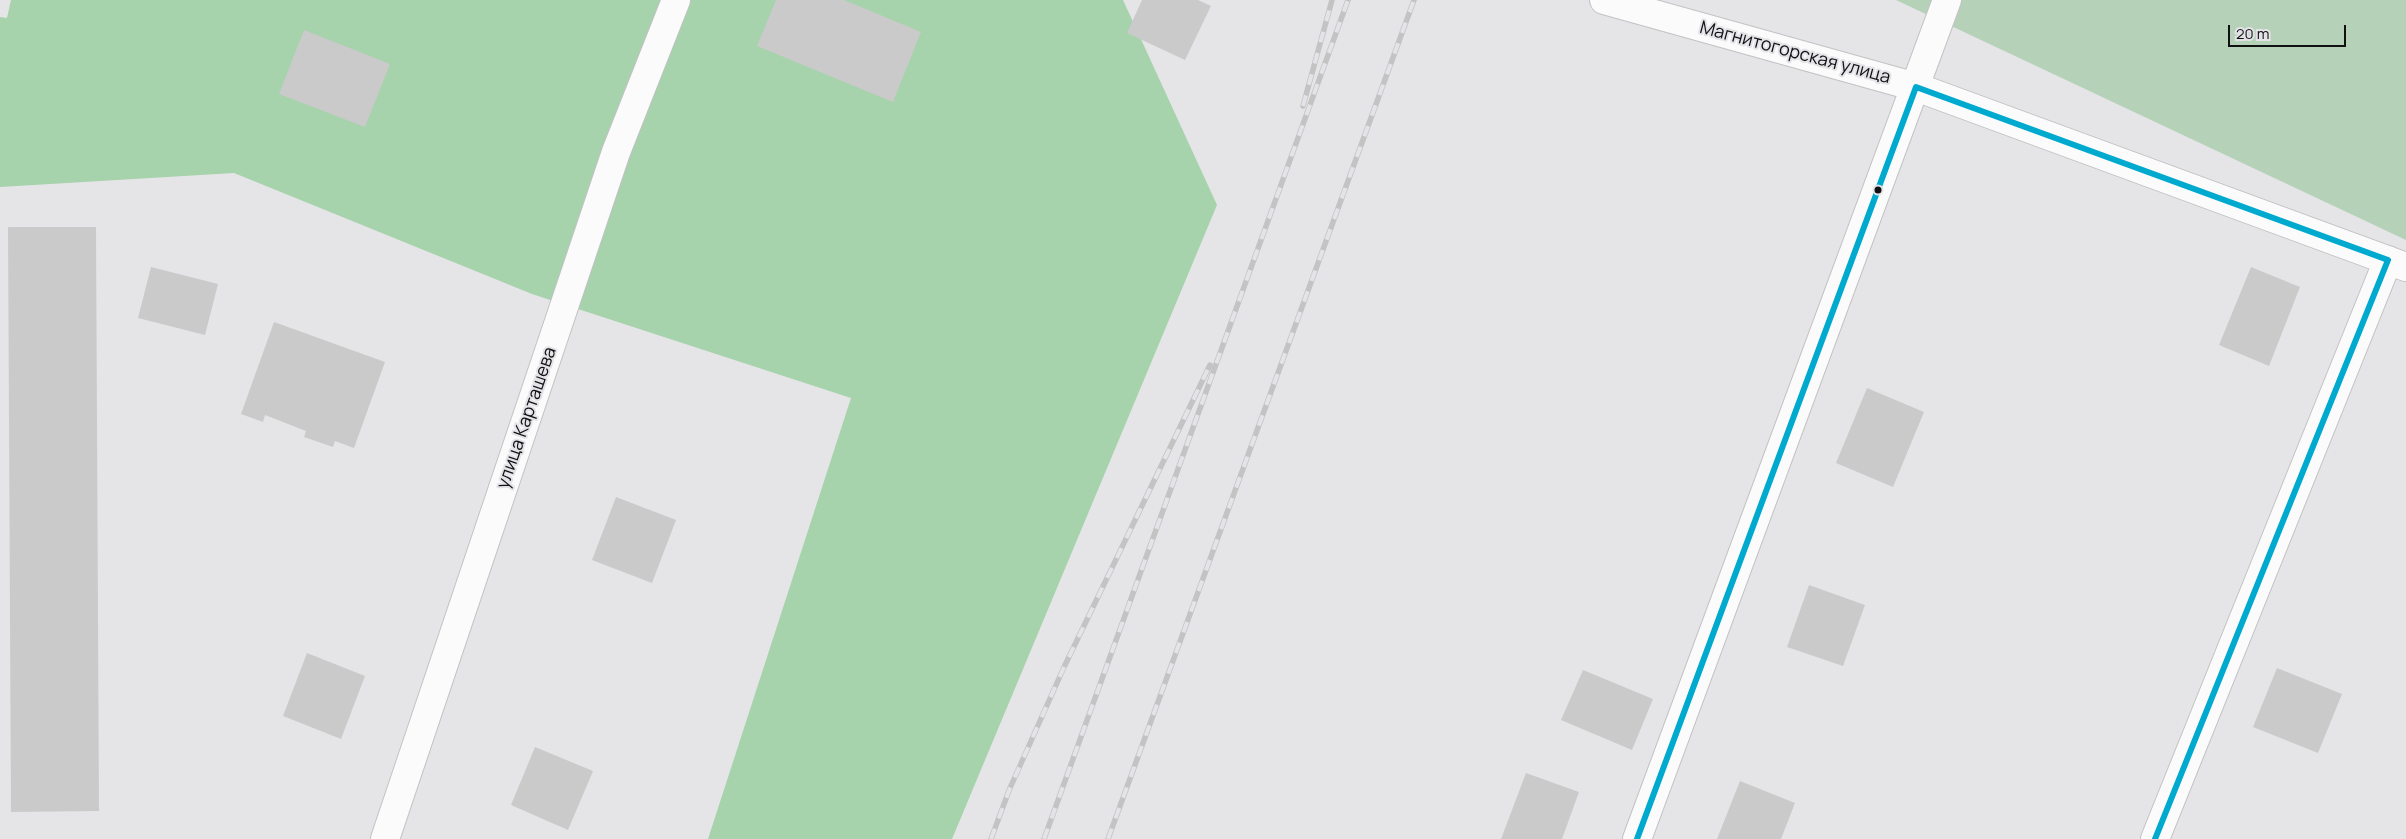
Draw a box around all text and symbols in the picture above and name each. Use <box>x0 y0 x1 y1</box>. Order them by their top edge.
scale bar <box>2231 15 2348 47</box>
street label: Магнитогорская улица <box>1697 17 1893 89</box>
text: 20 m <box>2236 23 2269 44</box>
unlabelled marker <box>1873 185 1883 195</box>
street label: улица Карташева <box>493 344 561 492</box>

